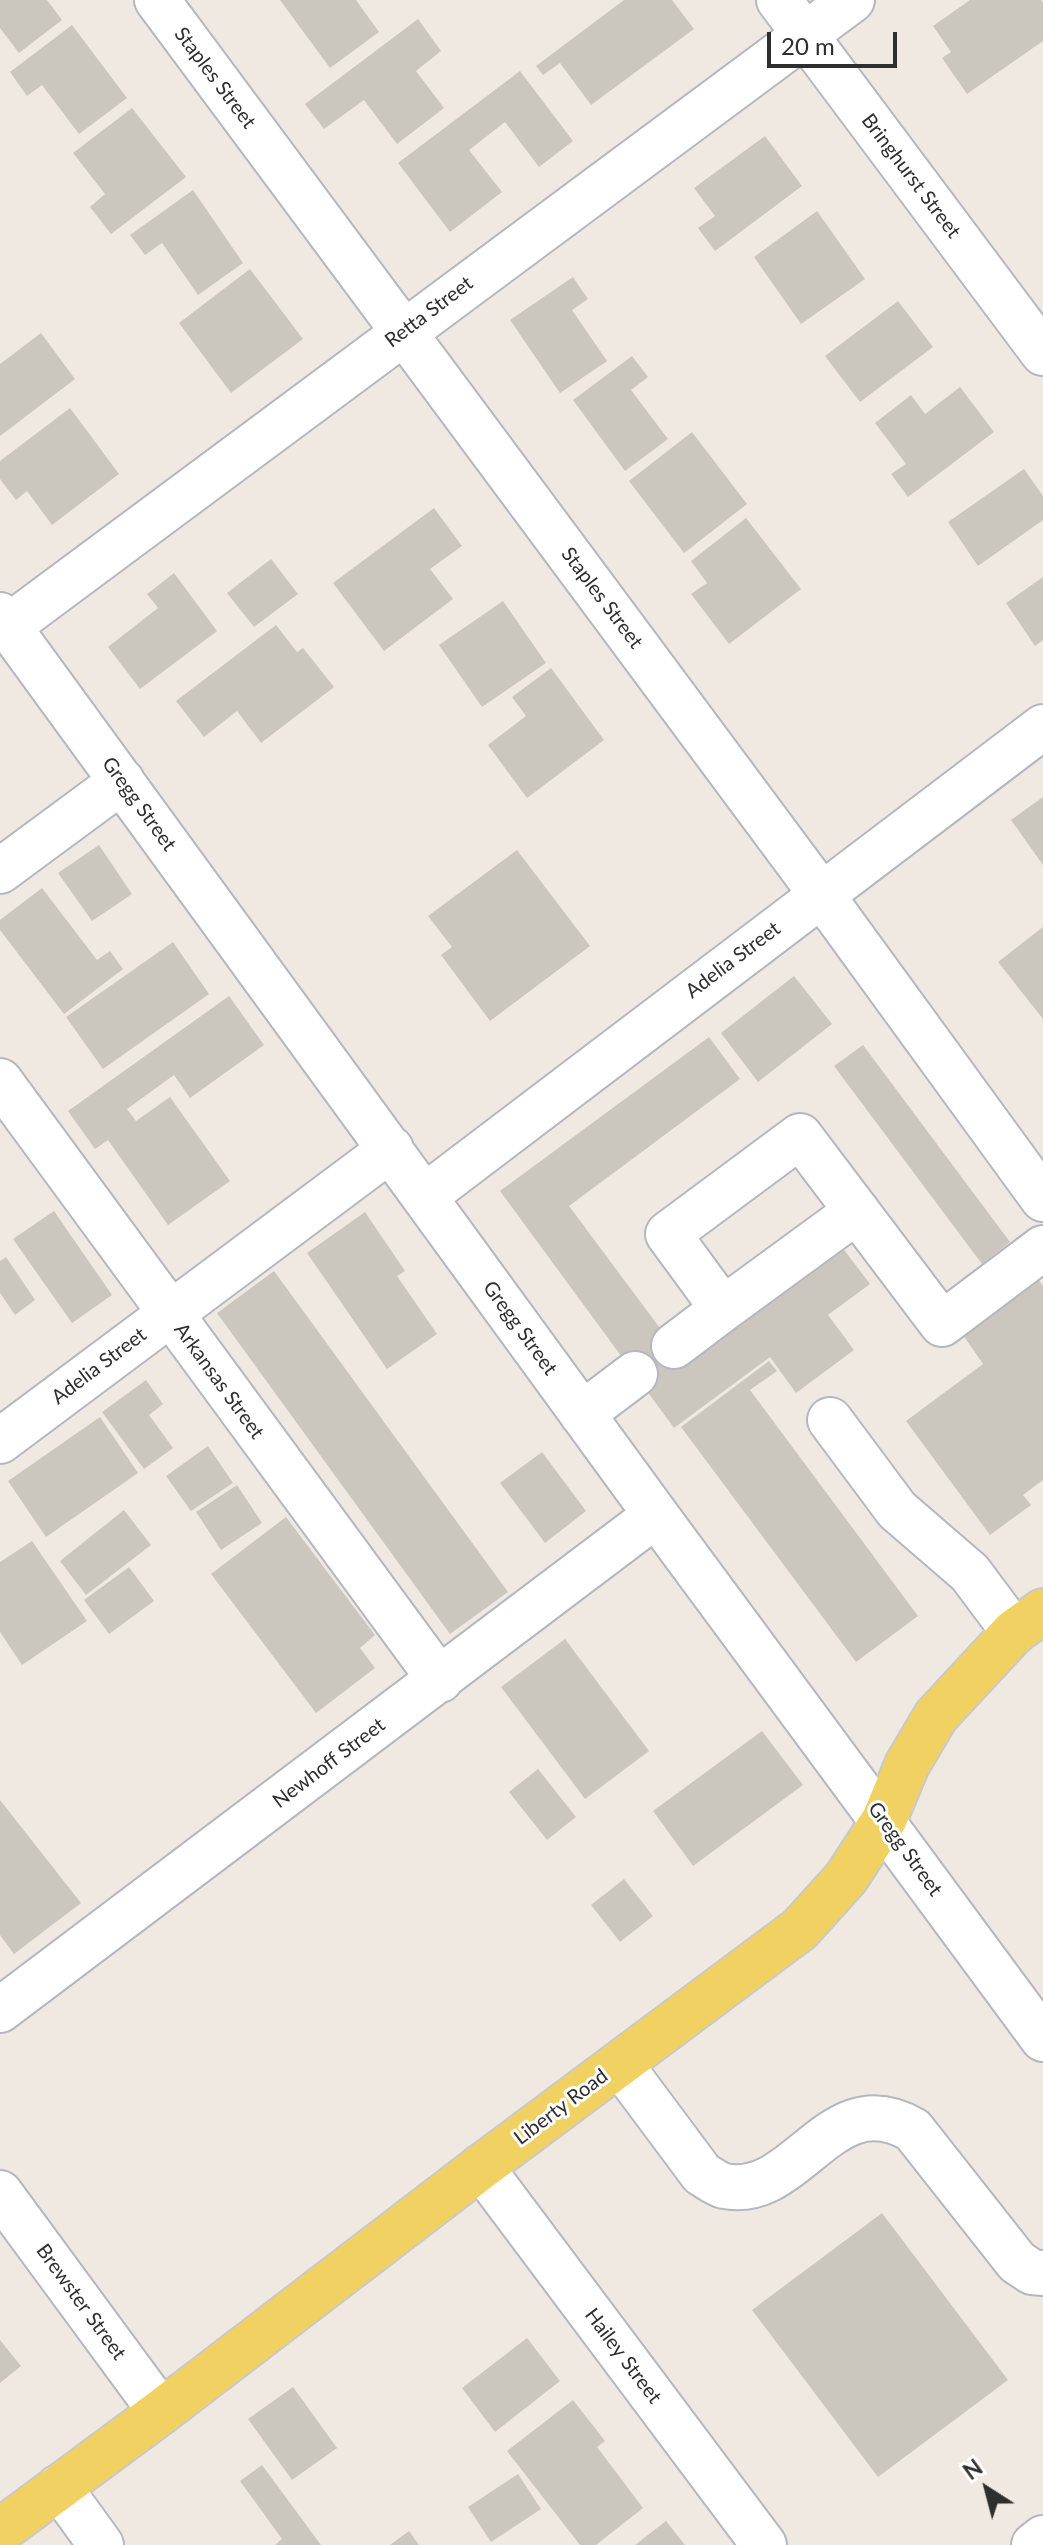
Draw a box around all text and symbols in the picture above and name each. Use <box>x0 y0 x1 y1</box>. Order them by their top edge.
scale bar <box>771 16 901 66</box>
street label: Staples Street <box>169 23 261 133</box>
text: 20 m <box>781 31 835 60</box>
street label: Bringhurst Street <box>856 109 966 243</box>
street label: Retta Street <box>380 271 478 353</box>
street label: Staples Street <box>556 543 648 653</box>
street label: Gregg Street <box>97 752 181 856</box>
street label: Adelia Street <box>681 917 785 1003</box>
street label: Gregg Street <box>478 1276 562 1380</box>
street label: Arkansas Street <box>169 1318 269 1444</box>
street label: Adelia Street <box>47 1323 151 1409</box>
street label: Newhoff Street <box>268 1713 390 1813</box>
street label: Gregg Street <box>863 1797 947 1901</box>
street label: Liberty Road <box>509 2064 613 2150</box>
street label: Brewster Street <box>31 2240 131 2364</box>
street label: Hailey Street <box>579 2304 667 2408</box>
north arrow <box>947 2449 1027 2529</box>
text: N <box>958 2453 987 2485</box>

